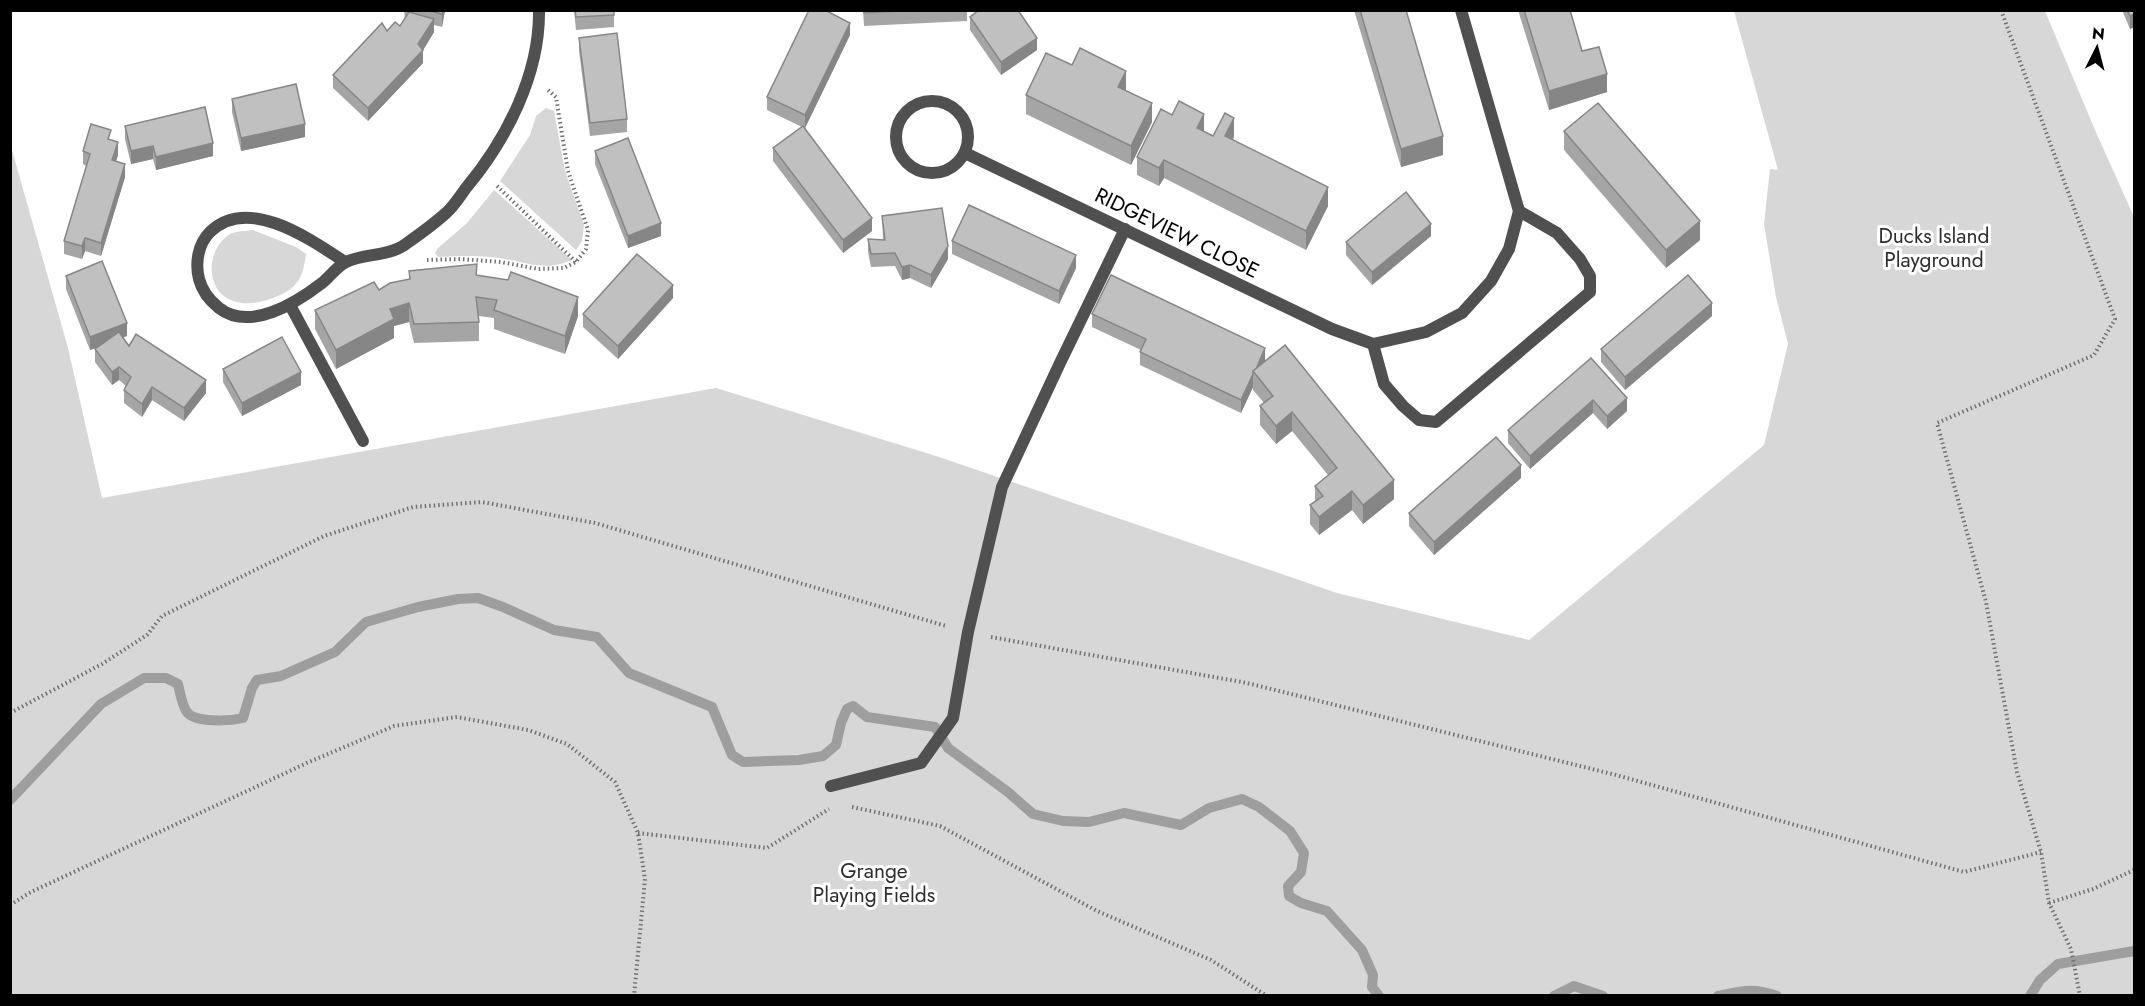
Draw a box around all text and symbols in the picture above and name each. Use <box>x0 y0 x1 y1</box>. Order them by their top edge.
north arrow <box>2067 18 2127 78</box>
text: N <box>2091 21 2106 46</box>
street label: RIDGEVIEW CLOSE <box>1090 180 1264 286</box>
park label: Ducks Island Playground <box>1879 221 1989 275</box>
park label: Grange Playing Fields <box>813 856 935 910</box>

